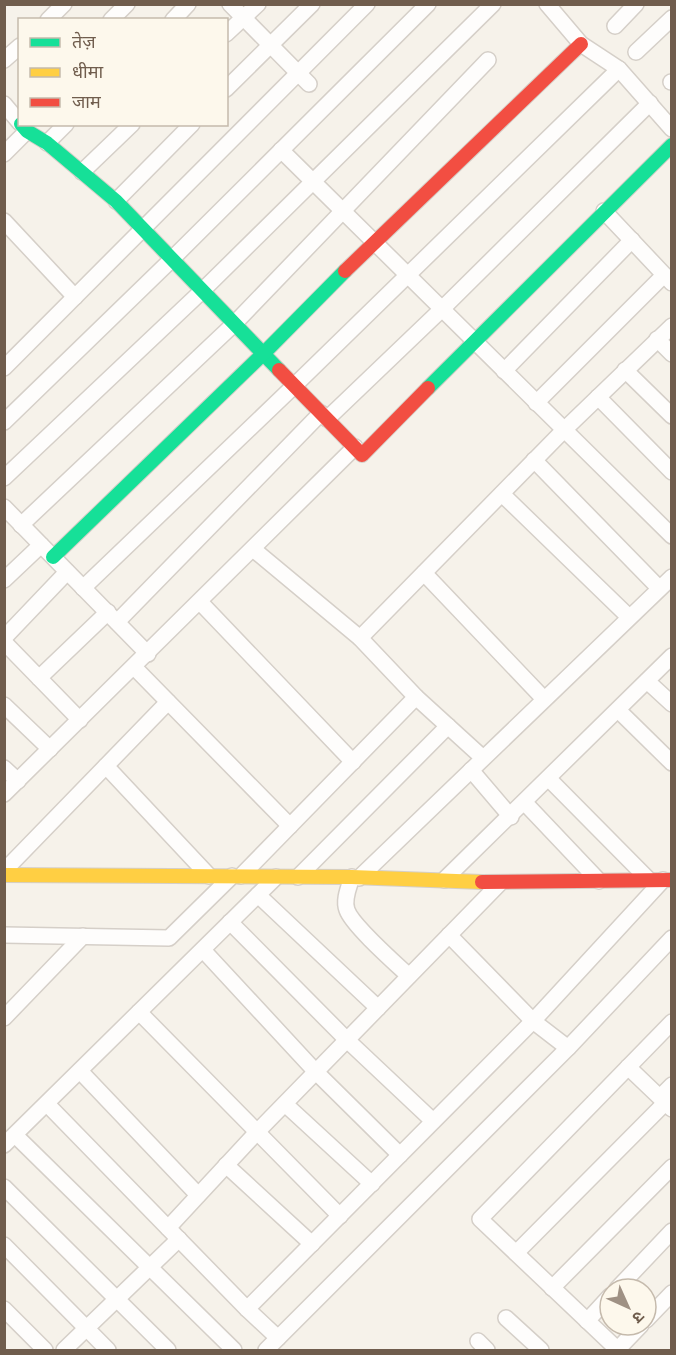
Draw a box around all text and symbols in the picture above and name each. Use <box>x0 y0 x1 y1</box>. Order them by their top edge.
legend <box>18 18 228 126</box>
text: तेज़ <box>72 31 96 53</box>
text: धीमा <box>72 62 103 83</box>
text: जाम <box>72 92 102 113</box>
north arrow <box>598 1277 658 1337</box>
text: उ <box>627 1307 648 1327</box>

